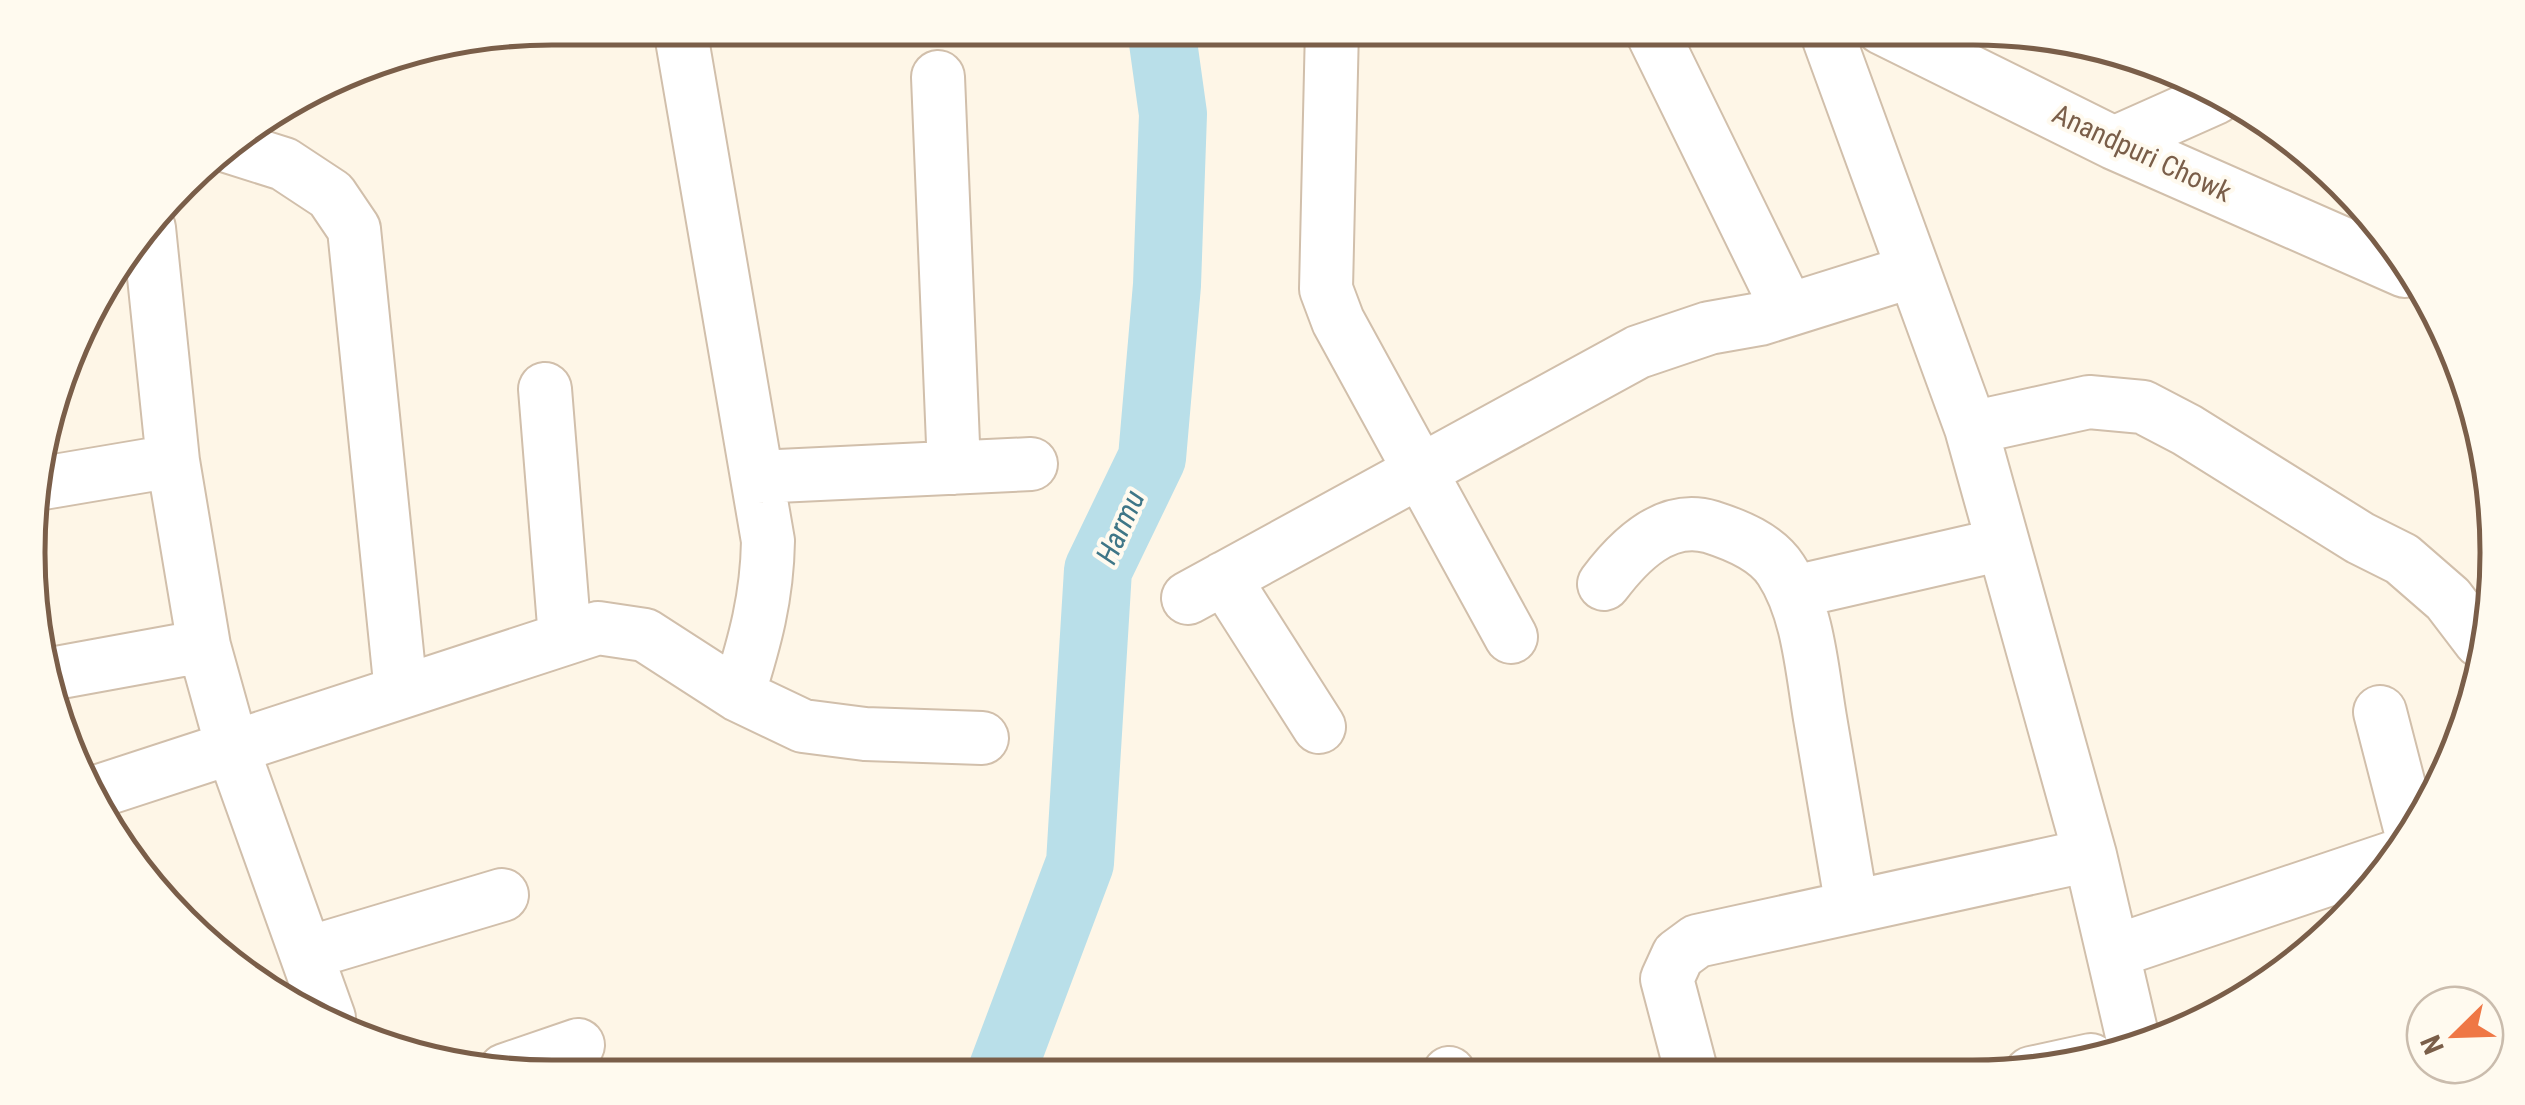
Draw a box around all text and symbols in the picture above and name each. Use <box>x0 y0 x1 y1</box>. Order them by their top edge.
street label: Anandpuri Chowk <box>2047 97 2237 209</box>
water label: Harmu <box>1088 485 1152 569</box>
north arrow <box>2405 985 2505 1085</box>
text: N <box>2414 1030 2451 1059</box>

